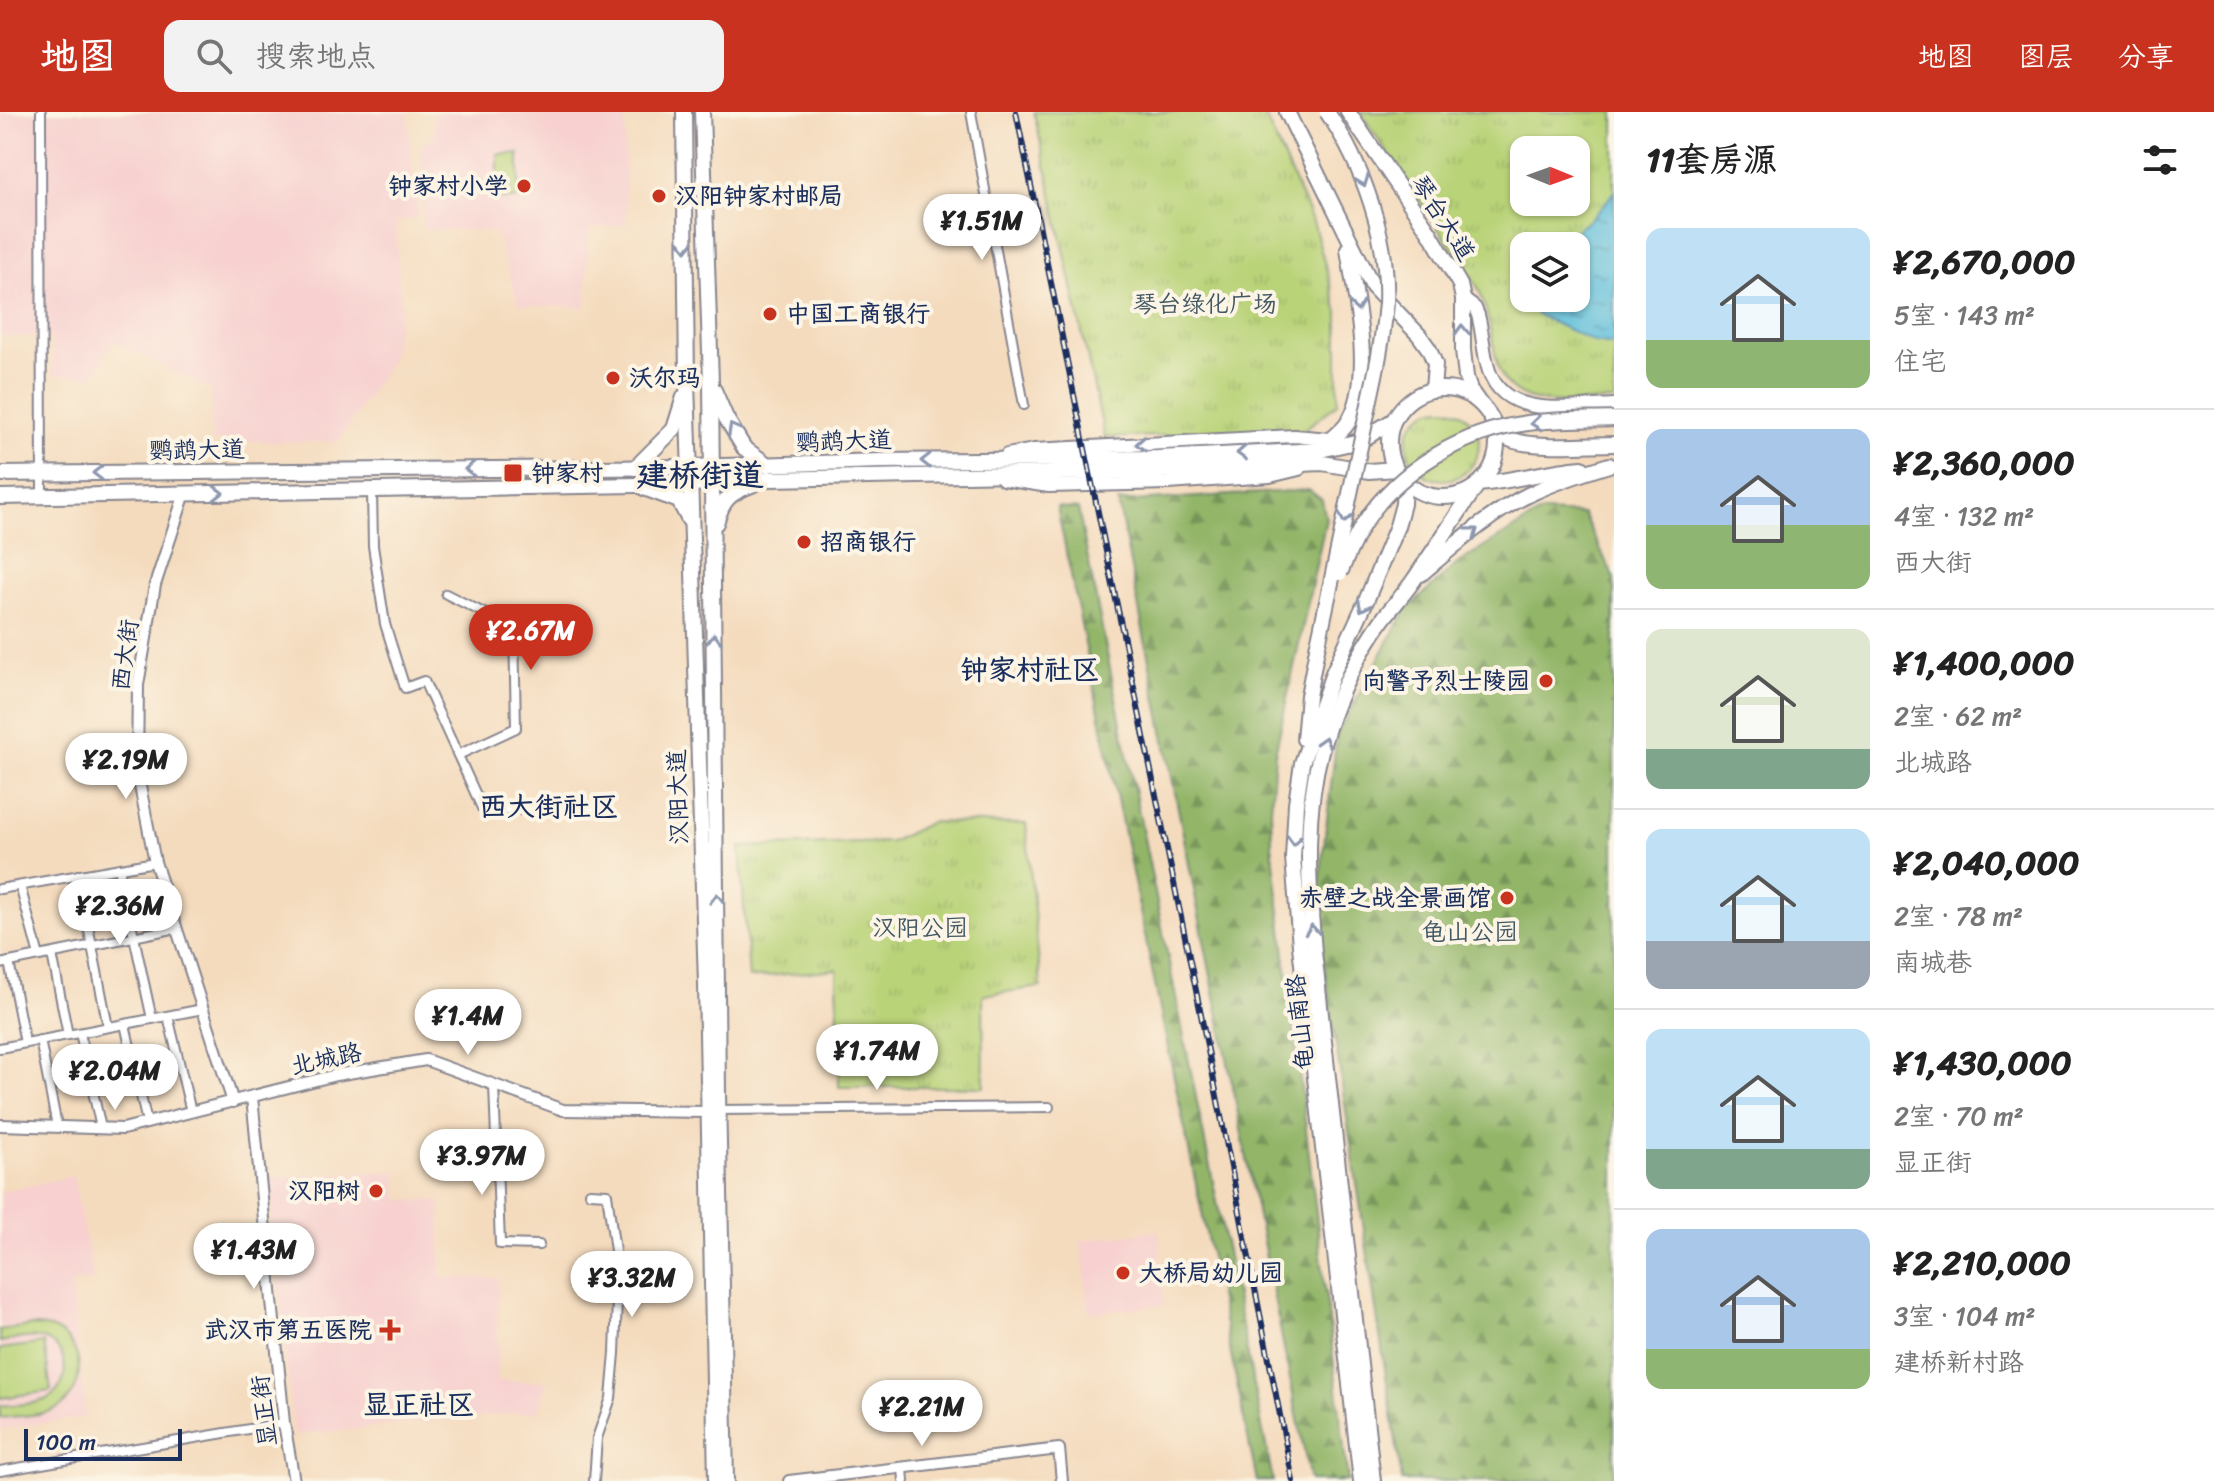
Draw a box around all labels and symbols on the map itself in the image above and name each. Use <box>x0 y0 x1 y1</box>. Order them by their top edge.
north arrow <box>1510 136 1590 216</box>
place label: 钟家村小学 <box>388 165 508 207</box>
street label: 琴台大道 <box>1399 166 1487 270</box>
one-way arrow <box>1353 173 1370 187</box>
place label: 汉阳钟家村邮局 <box>675 175 843 217</box>
marker: 钟家村小学 <box>515 177 533 195</box>
marker: 汉阳钟家村邮局 <box>650 187 668 205</box>
pin: ¥1.51M <box>917 194 1047 262</box>
one-way arrow <box>677 240 695 253</box>
park label: 琴台绿化广场 <box>1133 283 1277 325</box>
place label: 中国工商银行 <box>786 293 930 335</box>
one-way arrow <box>1348 299 1365 313</box>
marker: 中国工商银行 <box>761 305 779 323</box>
one-way arrow <box>1454 323 1471 336</box>
place label: 沃尔玛 <box>629 357 701 399</box>
marker: 沃尔玛 <box>604 369 622 387</box>
one-way arrow <box>1529 414 1542 431</box>
street label: 鹦鹉大道 <box>795 418 893 464</box>
one-way arrow <box>727 423 742 437</box>
street label: 鹦鹉大道 <box>149 428 245 472</box>
one-way arrow <box>1134 435 1147 452</box>
one-way arrow <box>1235 445 1248 462</box>
district label: 建桥街道 <box>636 447 764 504</box>
place label: 钟家村 <box>531 452 603 494</box>
one-way arrow <box>919 452 932 470</box>
one-way arrow <box>463 460 476 478</box>
marker: 钟家村 <box>502 462 524 484</box>
one-way arrow <box>91 464 104 482</box>
one-way arrow <box>212 484 225 501</box>
one-way arrow <box>1337 511 1354 525</box>
place label: 招商银行 <box>820 521 916 563</box>
one-way arrow <box>1464 527 1479 541</box>
marker: 招商银行 <box>795 533 813 551</box>
one-way arrow <box>1357 598 1373 613</box>
pin: ¥2.67M <box>466 604 596 672</box>
street label: 西大街 <box>99 616 151 694</box>
one-way arrow <box>705 632 723 645</box>
district label: 钟家村社区 <box>960 645 1100 694</box>
place label: 向警予烈士陵园 <box>1362 660 1530 702</box>
marker: 向警予烈士陵园 <box>1537 672 1555 690</box>
pin: ¥2.19M <box>61 733 191 801</box>
one-way arrow <box>1315 736 1331 750</box>
street label: 汉阳大道 <box>655 748 701 846</box>
district label: 西大街社区 <box>479 782 619 831</box>
one-way arrow <box>1285 834 1302 847</box>
place label: 赤壁之战全景画馆 <box>1299 877 1491 919</box>
pin: ¥2.36M <box>55 879 185 947</box>
marker: 赤壁之战全景画馆 <box>1498 889 1516 907</box>
one-way arrow <box>708 892 726 905</box>
park label: 汉阳公园 <box>872 907 968 949</box>
park label: 龟山公园 <box>1422 911 1518 953</box>
one-way arrow <box>1304 923 1321 936</box>
street label: 龟山南路 <box>1274 972 1326 1072</box>
pin: ¥1.4M <box>412 989 524 1057</box>
pin: ¥1.74M <box>812 1024 942 1092</box>
street label: 北城路 <box>286 1031 366 1087</box>
pin: ¥2.04M <box>50 1044 180 1112</box>
pin: ¥3.97M <box>417 1129 547 1197</box>
place label: 汉阳树 <box>288 1170 360 1212</box>
marker: 汉阳树 <box>367 1182 385 1200</box>
pin: ¥1.43M <box>189 1223 319 1291</box>
pin: ¥3.32M <box>567 1251 697 1319</box>
place label: 大桥局幼儿园 <box>1139 1252 1283 1294</box>
marker: 大桥局幼儿园 <box>1114 1264 1132 1282</box>
place label: 武汉市第五医院 <box>204 1309 372 1351</box>
marker: 武汉市第五医院 <box>379 1319 401 1341</box>
street label: 显正街 <box>239 1373 289 1449</box>
district label: 显正社区 <box>363 1380 475 1429</box>
pin: ¥2.21M <box>857 1380 987 1448</box>
scale bar <box>24 1425 182 1461</box>

